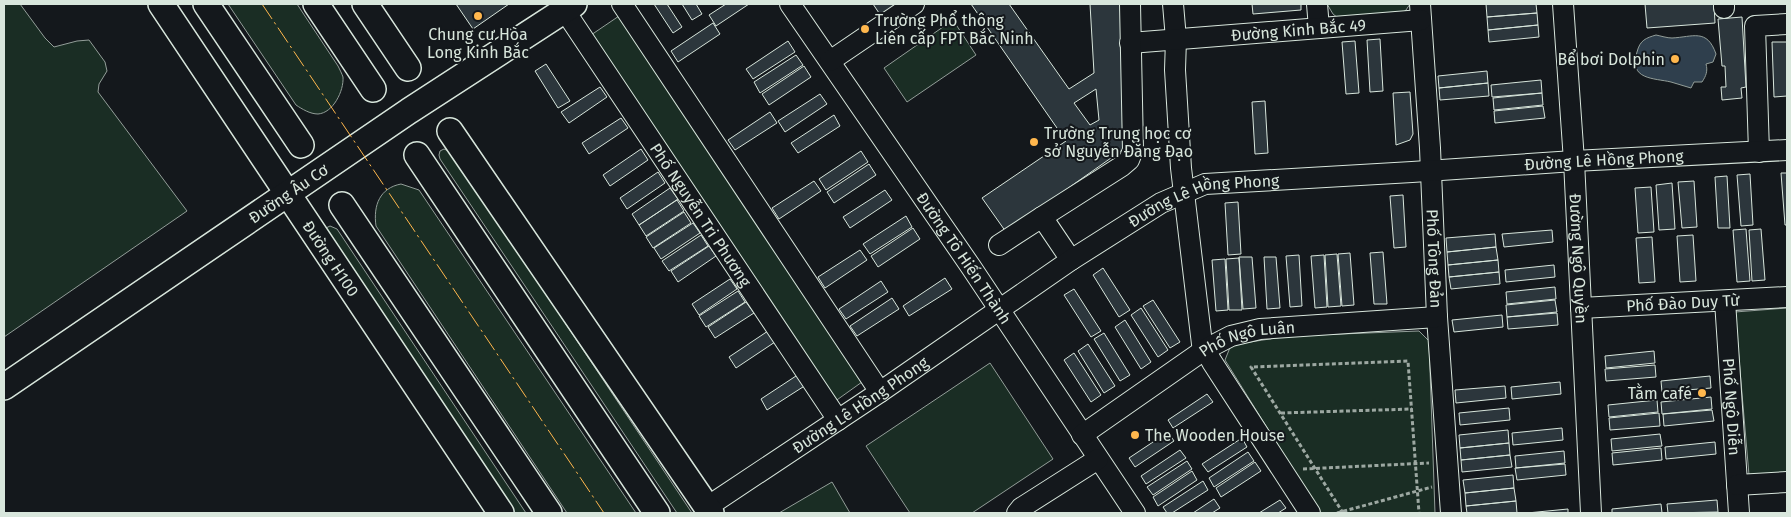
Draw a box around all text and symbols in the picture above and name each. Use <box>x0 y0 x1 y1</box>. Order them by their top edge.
marker: Chung cư Hòa Long Kinh Bắc <box>472 10 484 22</box>
place label: Trường Phổ thông Liên cấp FPT Bắc Ninh <box>875 10 1034 48</box>
street label: Đường Kinh Bắc 49 <box>1230 15 1367 45</box>
marker: Trường Phổ thông Liên cấp FPT Bắc Ninh <box>859 23 871 35</box>
place label: Chung cư Hòa Long Kinh Bắc <box>427 25 529 62</box>
place label: Bể bơi Dolphin <box>1557 49 1665 69</box>
marker: Bể bơi Dolphin <box>1669 53 1681 65</box>
place label: Trường Trung học cơ sở Nguyễn Đăng Đạo <box>1044 124 1193 161</box>
marker: Trường Trung học cơ sở Nguyễn Đăng Đạo <box>1028 136 1040 148</box>
street label: Phố Nguyễn Tri Phương <box>646 140 756 291</box>
street label: Đường Lê Hồng Phong <box>1524 146 1685 174</box>
street label: Đường Âu Cơ <box>245 160 332 228</box>
street label: Đường Lê Hồng Phong <box>1125 171 1281 231</box>
street label: Đường Tô Hiến Thành <box>912 189 1015 328</box>
street label: Đường Ngô Quyền <box>1566 193 1591 324</box>
street label: Phố Tông Đản <box>1423 209 1446 309</box>
street label: Đường H100 <box>298 217 363 300</box>
street label: Phố Đào Duy Từ <box>1626 291 1741 316</box>
street label: Phố Ngô Luân <box>1195 318 1296 361</box>
street label: Đường Lê Hồng Phong <box>789 352 932 458</box>
street label: Phố Ngô Diễn <box>1719 358 1744 456</box>
place label: Tằm café <box>1628 382 1692 403</box>
marker: Tằm café <box>1696 387 1708 399</box>
place label: The Wooden House <box>1145 426 1285 445</box>
marker: The Wooden House <box>1129 429 1141 441</box>

